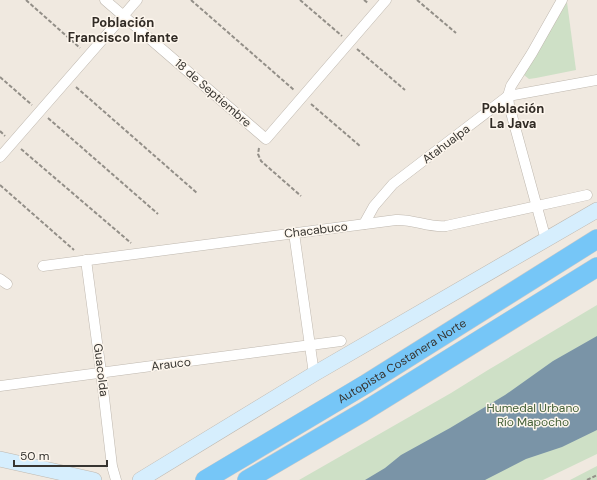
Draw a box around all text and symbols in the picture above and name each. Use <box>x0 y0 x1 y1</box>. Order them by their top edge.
district label: Población Francisco Infante <box>68 14 178 46</box>
street label: 18 de Septiembre <box>171 55 255 131</box>
district label: Población La Java <box>482 100 544 132</box>
street label: Atahualpa <box>419 121 473 167</box>
street label: Chacabuco <box>283 218 349 242</box>
street label: Autopista Costanera Norte <box>334 315 470 407</box>
street label: Guacolda <box>90 343 112 397</box>
street label: Arauco <box>150 354 192 374</box>
park label: Humedal Urbano Río Mapocho <box>487 400 579 430</box>
scale bar <box>14 442 107 468</box>
text: 50 m <box>20 448 49 464</box>

